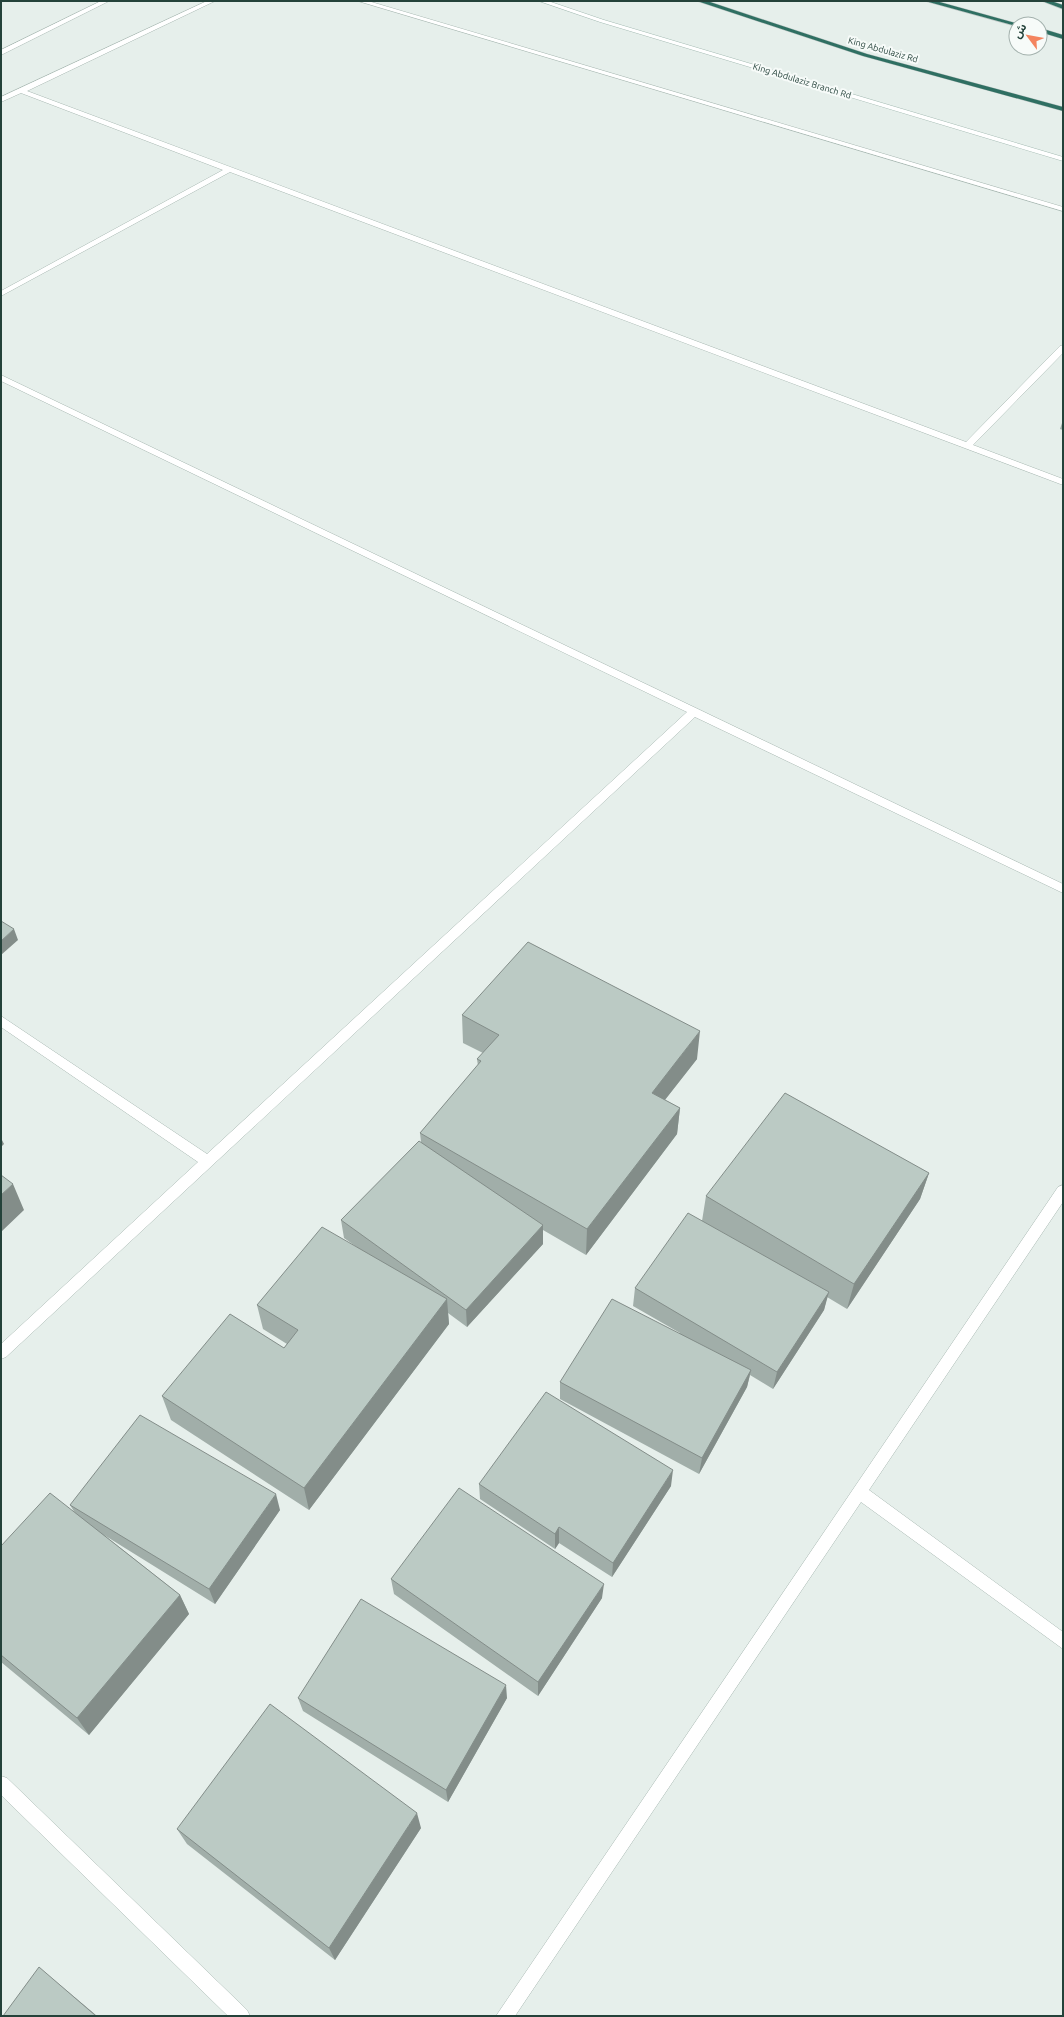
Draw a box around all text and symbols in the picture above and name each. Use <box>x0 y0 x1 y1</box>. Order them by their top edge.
north arrow <box>1008 16 1048 56</box>
text: ش <box>1010 21 1029 41</box>
street label: King Abdulaziz Rd <box>847 35 919 65</box>
street label: King Abdulaziz Branch Rd <box>752 61 852 101</box>

